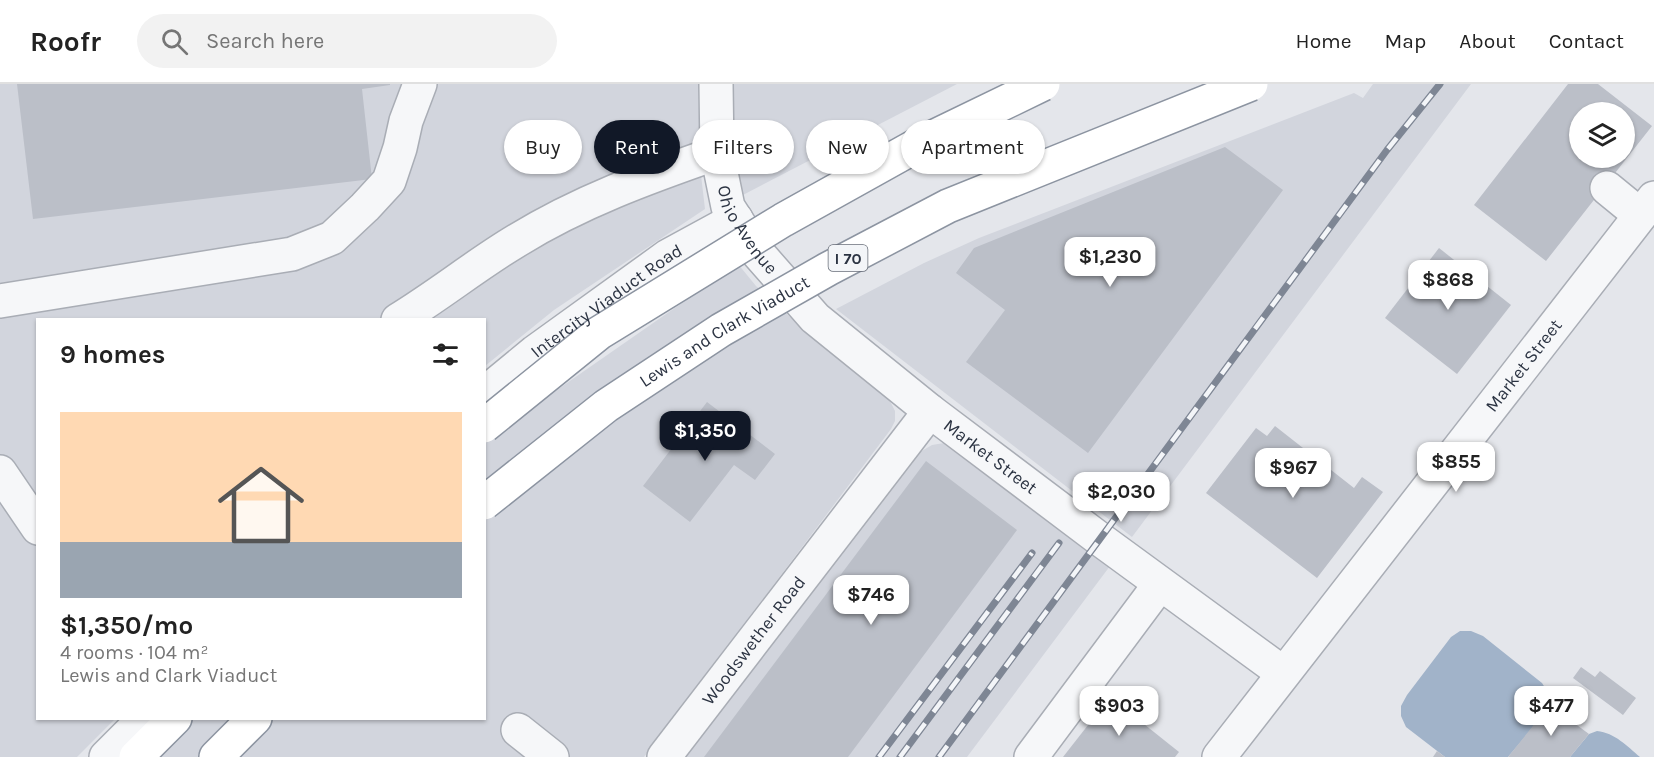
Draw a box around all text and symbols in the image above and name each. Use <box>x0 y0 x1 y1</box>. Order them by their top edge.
search box <box>137 14 557 68</box>
text: Roofr <box>30 25 101 58</box>
icon: search <box>158 25 191 58</box>
text: Search here <box>206 28 324 54</box>
text: Home <box>1296 29 1352 53</box>
text: Map <box>1385 29 1426 53</box>
text: About <box>1459 29 1516 53</box>
text: Contact <box>1549 29 1624 53</box>
map controls <box>1569 102 1635 168</box>
button: layers <box>1569 102 1635 168</box>
chip: Buy <box>504 120 582 174</box>
chip: Rent <box>594 120 680 174</box>
chip: Filters <box>692 120 794 174</box>
chip: New <box>806 120 889 174</box>
chip: Apartment <box>901 120 1045 174</box>
street label: Ohio Avenue <box>713 183 782 279</box>
pin: $1,230 <box>1061 237 1159 288</box>
street label: Intercity Viaduct Road <box>526 239 686 362</box>
road number: I 70 <box>828 245 868 271</box>
text: $1,230 <box>1078 245 1142 268</box>
pin: $868 <box>1412 260 1484 311</box>
text: $868 <box>1422 268 1474 291</box>
street label: Lewis and Clark Viaduct <box>635 271 814 392</box>
street label: Market Street <box>1481 315 1567 416</box>
icon: filters <box>429 338 462 371</box>
text: 9 homes <box>60 339 166 370</box>
pin: $1,350 <box>656 411 754 462</box>
street label: Market Street <box>939 414 1042 499</box>
text: $1,350 <box>674 419 736 442</box>
pin: $855 <box>1420 442 1492 493</box>
pin: $967 <box>1257 448 1329 499</box>
text: $855 <box>1431 450 1481 473</box>
icon: home <box>207 451 315 559</box>
text: $967 <box>1269 456 1317 479</box>
pin: $2,030 <box>1072 472 1170 523</box>
text: $2,030 <box>1087 480 1155 503</box>
street label: Woodswether Road <box>697 572 810 709</box>
pin: $746 <box>835 575 907 626</box>
text: $746 <box>847 583 895 606</box>
text: $1,350/mo <box>60 610 193 641</box>
text: 4 rooms · 104 m² <box>60 641 208 664</box>
text: Lewis and Clark Viaduct <box>60 664 277 687</box>
pin: $903 <box>1083 686 1155 737</box>
pin: $477 <box>1515 686 1587 737</box>
text: $903 <box>1093 694 1145 717</box>
text: $477 <box>1528 694 1574 717</box>

